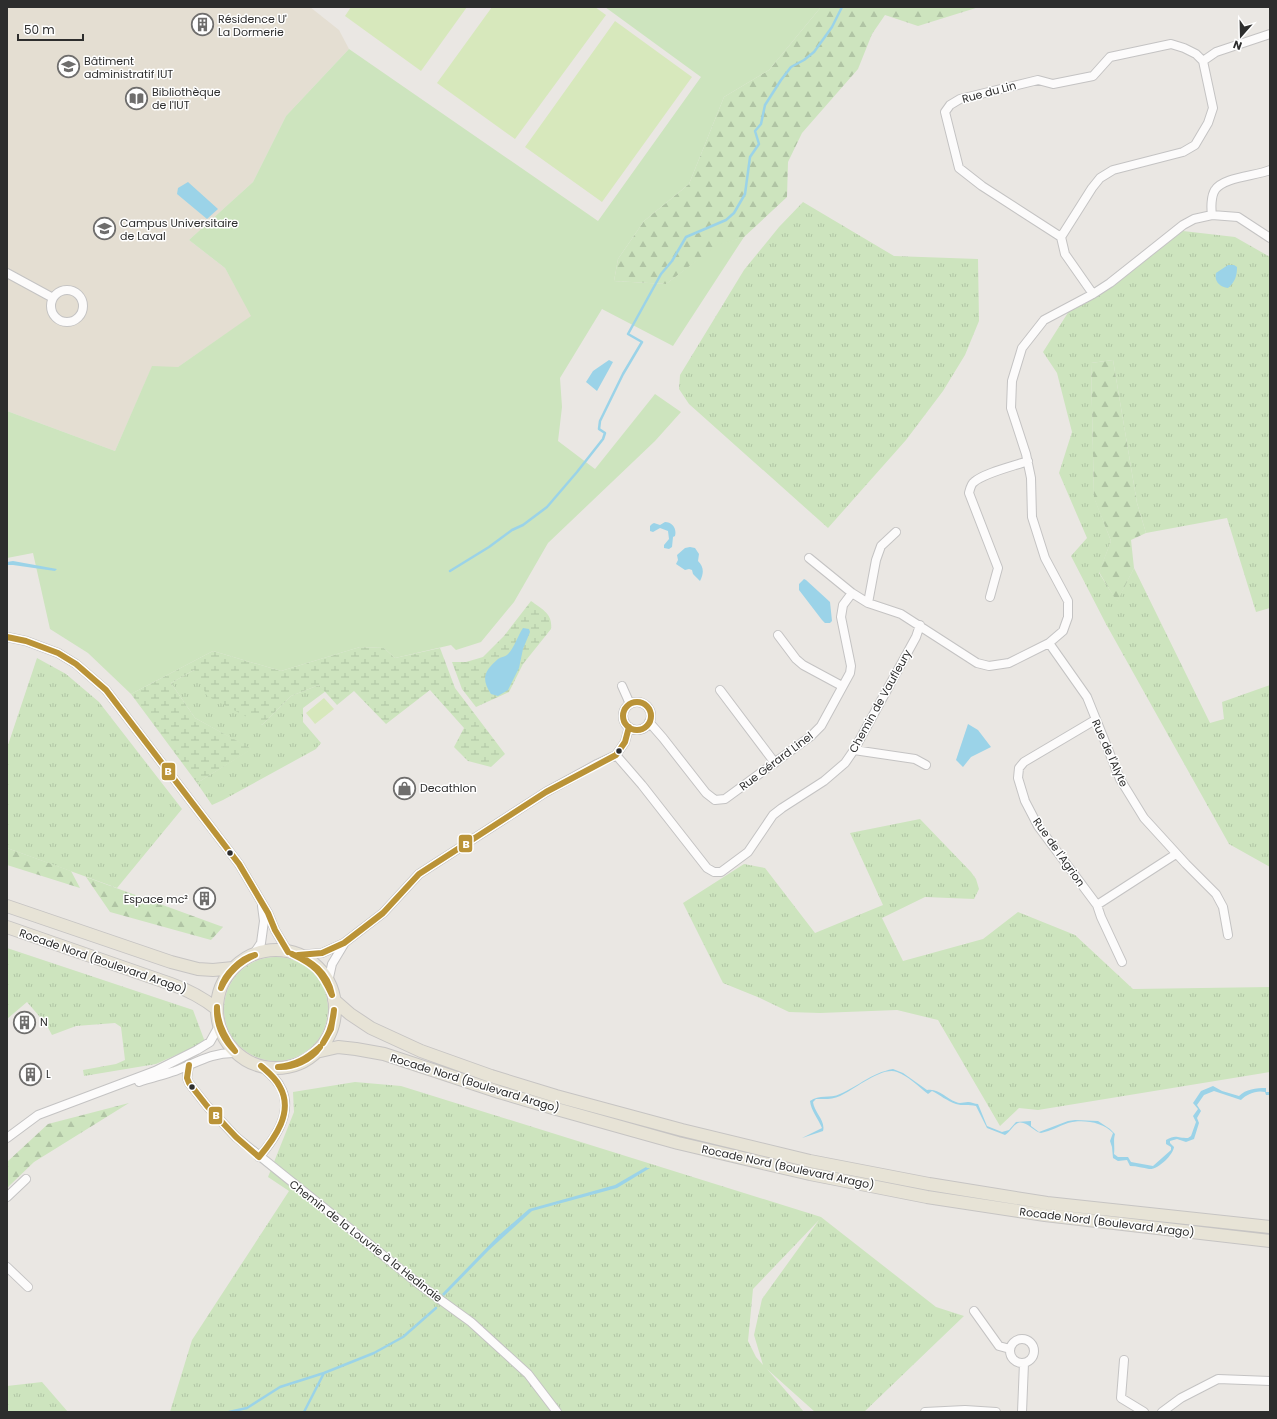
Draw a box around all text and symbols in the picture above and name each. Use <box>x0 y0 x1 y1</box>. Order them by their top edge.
place label: Résidence U' La Dormerie <box>218 11 287 40</box>
building icon: Résidence U' La Dormerie <box>190 12 216 38</box>
scale bar <box>18 16 83 42</box>
north arrow <box>1221 16 1261 56</box>
text: 50 m <box>24 21 55 38</box>
text: N <box>1231 36 1244 54</box>
place label: Bâtiment administratif IUT <box>84 53 173 82</box>
school or university icon: Bâtiment administratif IUT <box>55 54 81 80</box>
street label: Rue du Lin <box>960 77 1018 107</box>
place label: Bibliothèque de l'IUT <box>152 84 221 113</box>
library icon: Bibliothèque de l'IUT <box>124 85 150 111</box>
place label: Campus Universitaire de Laval <box>120 215 238 244</box>
school or university icon: Campus Universitaire de Laval <box>91 216 117 242</box>
street label: Chemin de Vaufleury <box>845 646 915 756</box>
street label: Rue de l'Alyte <box>1088 717 1132 789</box>
street label: Rue Gérard Linel <box>736 728 816 794</box>
unlabelled marker <box>614 746 624 756</box>
line badge: B <box>161 762 176 781</box>
text: B <box>164 763 172 779</box>
shop icon: Decathlon <box>392 775 418 801</box>
place label: Decathlon <box>420 780 477 796</box>
street label: Rue de l'Agrion <box>1029 814 1089 890</box>
line badge: B <box>458 834 473 853</box>
text: B <box>462 836 470 852</box>
unlabelled marker <box>225 848 235 858</box>
building icon: Espace mc² <box>191 886 217 912</box>
place label: Espace mc² <box>124 891 188 907</box>
street label: Rocade Nord (Boulevard Arago) <box>17 925 189 997</box>
building icon: N <box>12 1009 38 1035</box>
place label: N <box>40 1014 48 1030</box>
street label: Rocade Nord (Boulevard Arago) <box>388 1050 562 1116</box>
building icon: L <box>17 1061 43 1087</box>
place label: L <box>46 1066 51 1082</box>
unlabelled marker <box>187 1082 197 1092</box>
line badge: B <box>208 1106 223 1125</box>
text: B <box>212 1107 220 1123</box>
street label: Rocade Nord (Boulevard Arago) <box>700 1141 876 1193</box>
street label: Chemin de la Louvrie à la Hedinaie <box>286 1176 446 1306</box>
street label: Rocade Nord (Boulevard Arago) <box>1019 1203 1195 1241</box>

